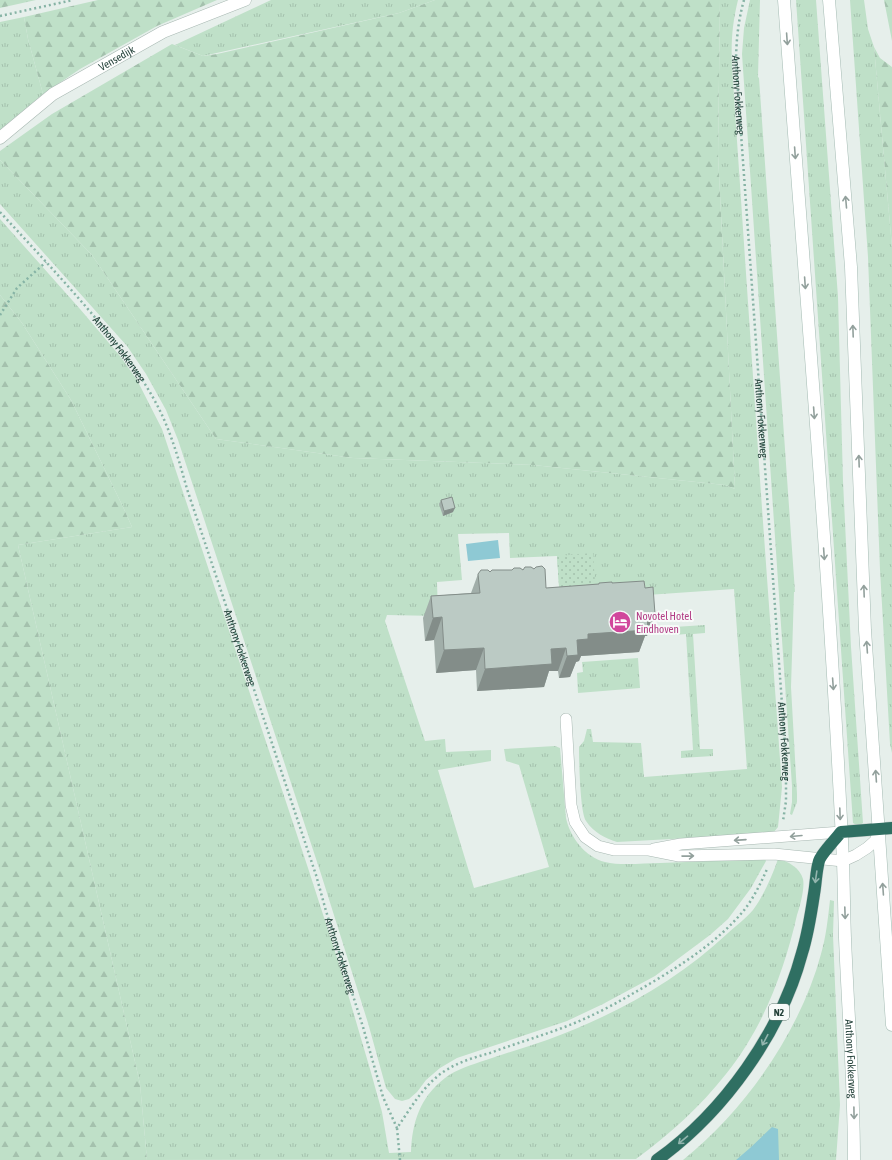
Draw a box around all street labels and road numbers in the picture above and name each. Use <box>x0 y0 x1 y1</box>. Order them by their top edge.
street label: Vensedijk <box>97 43 137 73</box>
street label: Anthony Fokkerweg <box>730 56 747 135</box>
street label: Anthony Fokkerweg <box>91 314 148 384</box>
street label: Anthony Fokkerweg <box>753 378 770 459</box>
street label: Anthony Fokkerweg <box>222 608 258 687</box>
street label: Anthony Fokkerweg <box>776 702 792 781</box>
street label: Anthony Fokkerweg <box>322 916 358 995</box>
road number: N2 <box>769 1004 789 1020</box>
street label: Anthony Fokkerweg <box>843 1019 859 1099</box>

